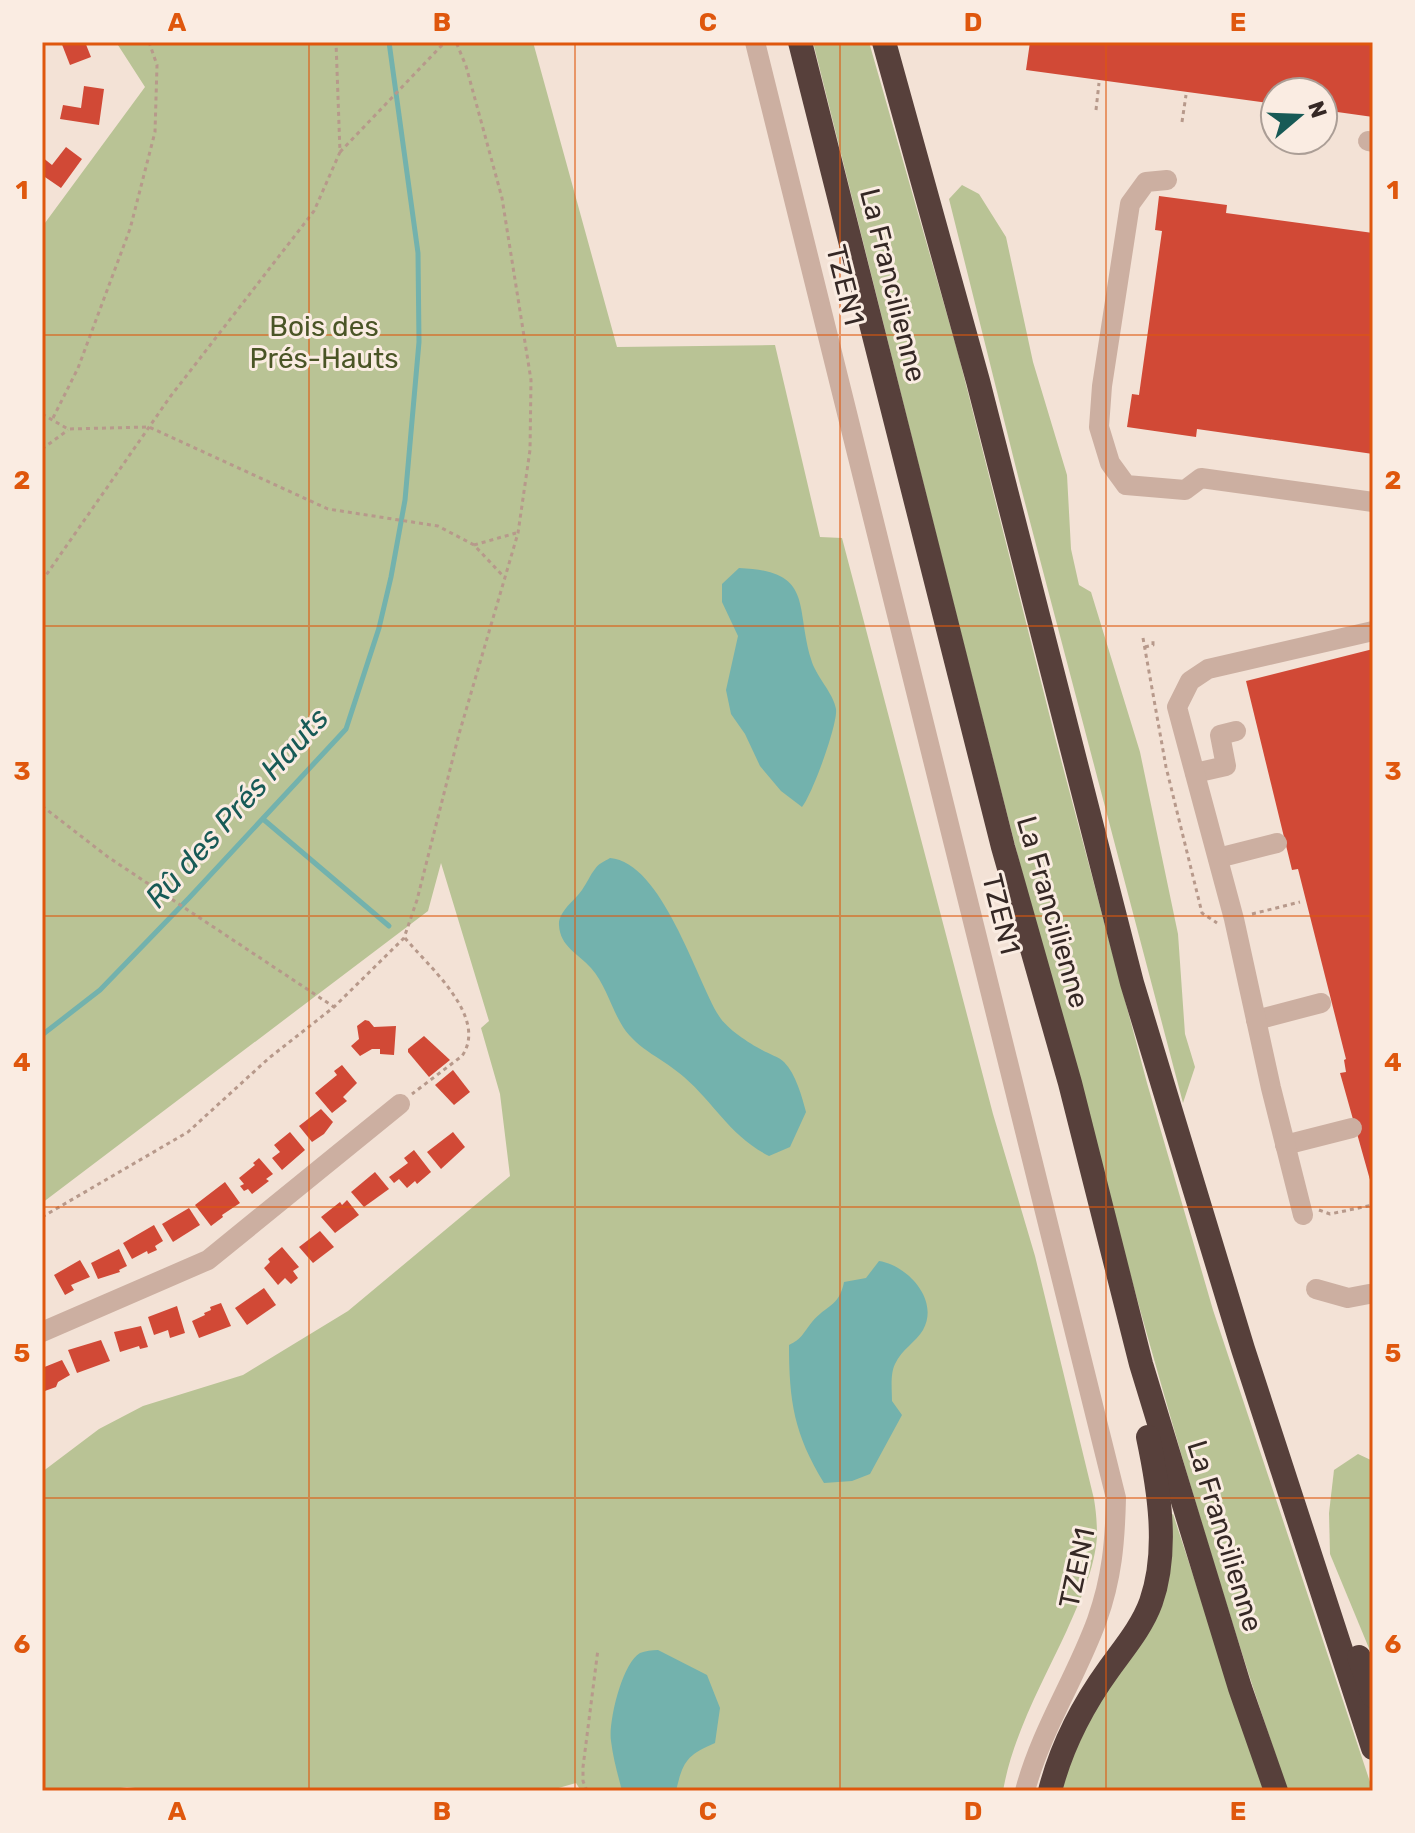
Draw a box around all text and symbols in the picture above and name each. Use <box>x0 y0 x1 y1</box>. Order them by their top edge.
text: A <box>168 7 187 38</box>
text: B <box>433 7 451 38</box>
text: C <box>699 7 717 38</box>
text: D <box>964 7 982 38</box>
text: E <box>1230 7 1246 38</box>
north arrow <box>1259 76 1339 156</box>
text: N <box>1302 98 1333 122</box>
text: 1 <box>16 175 28 206</box>
text: 1 <box>1387 175 1399 206</box>
street label: La Francilienne <box>853 185 933 385</box>
street label: TZEN1 <box>819 241 871 329</box>
park label: Bois des Prés-Hauts <box>250 310 398 375</box>
text: 2 <box>14 465 30 496</box>
text: 2 <box>1385 465 1401 496</box>
water label: Rû des Prés Hauts <box>138 701 336 915</box>
text: 3 <box>13 756 31 787</box>
text: 3 <box>1384 756 1402 787</box>
street label: La Francilienne <box>1010 812 1096 1012</box>
street label: TZEN1 <box>975 870 1027 958</box>
text: 4 <box>13 1047 31 1078</box>
text: 4 <box>1384 1047 1402 1078</box>
text: 5 <box>14 1338 30 1369</box>
text: 5 <box>1385 1338 1401 1369</box>
street label: La Francilienne <box>1180 1437 1270 1635</box>
street label: TZEN1 <box>1052 1525 1102 1611</box>
text: 6 <box>14 1629 31 1660</box>
text: 6 <box>1385 1629 1402 1660</box>
text: A <box>168 1796 187 1827</box>
text: B <box>433 1796 451 1827</box>
text: C <box>699 1796 717 1827</box>
text: D <box>964 1796 982 1827</box>
text: E <box>1230 1796 1246 1827</box>

